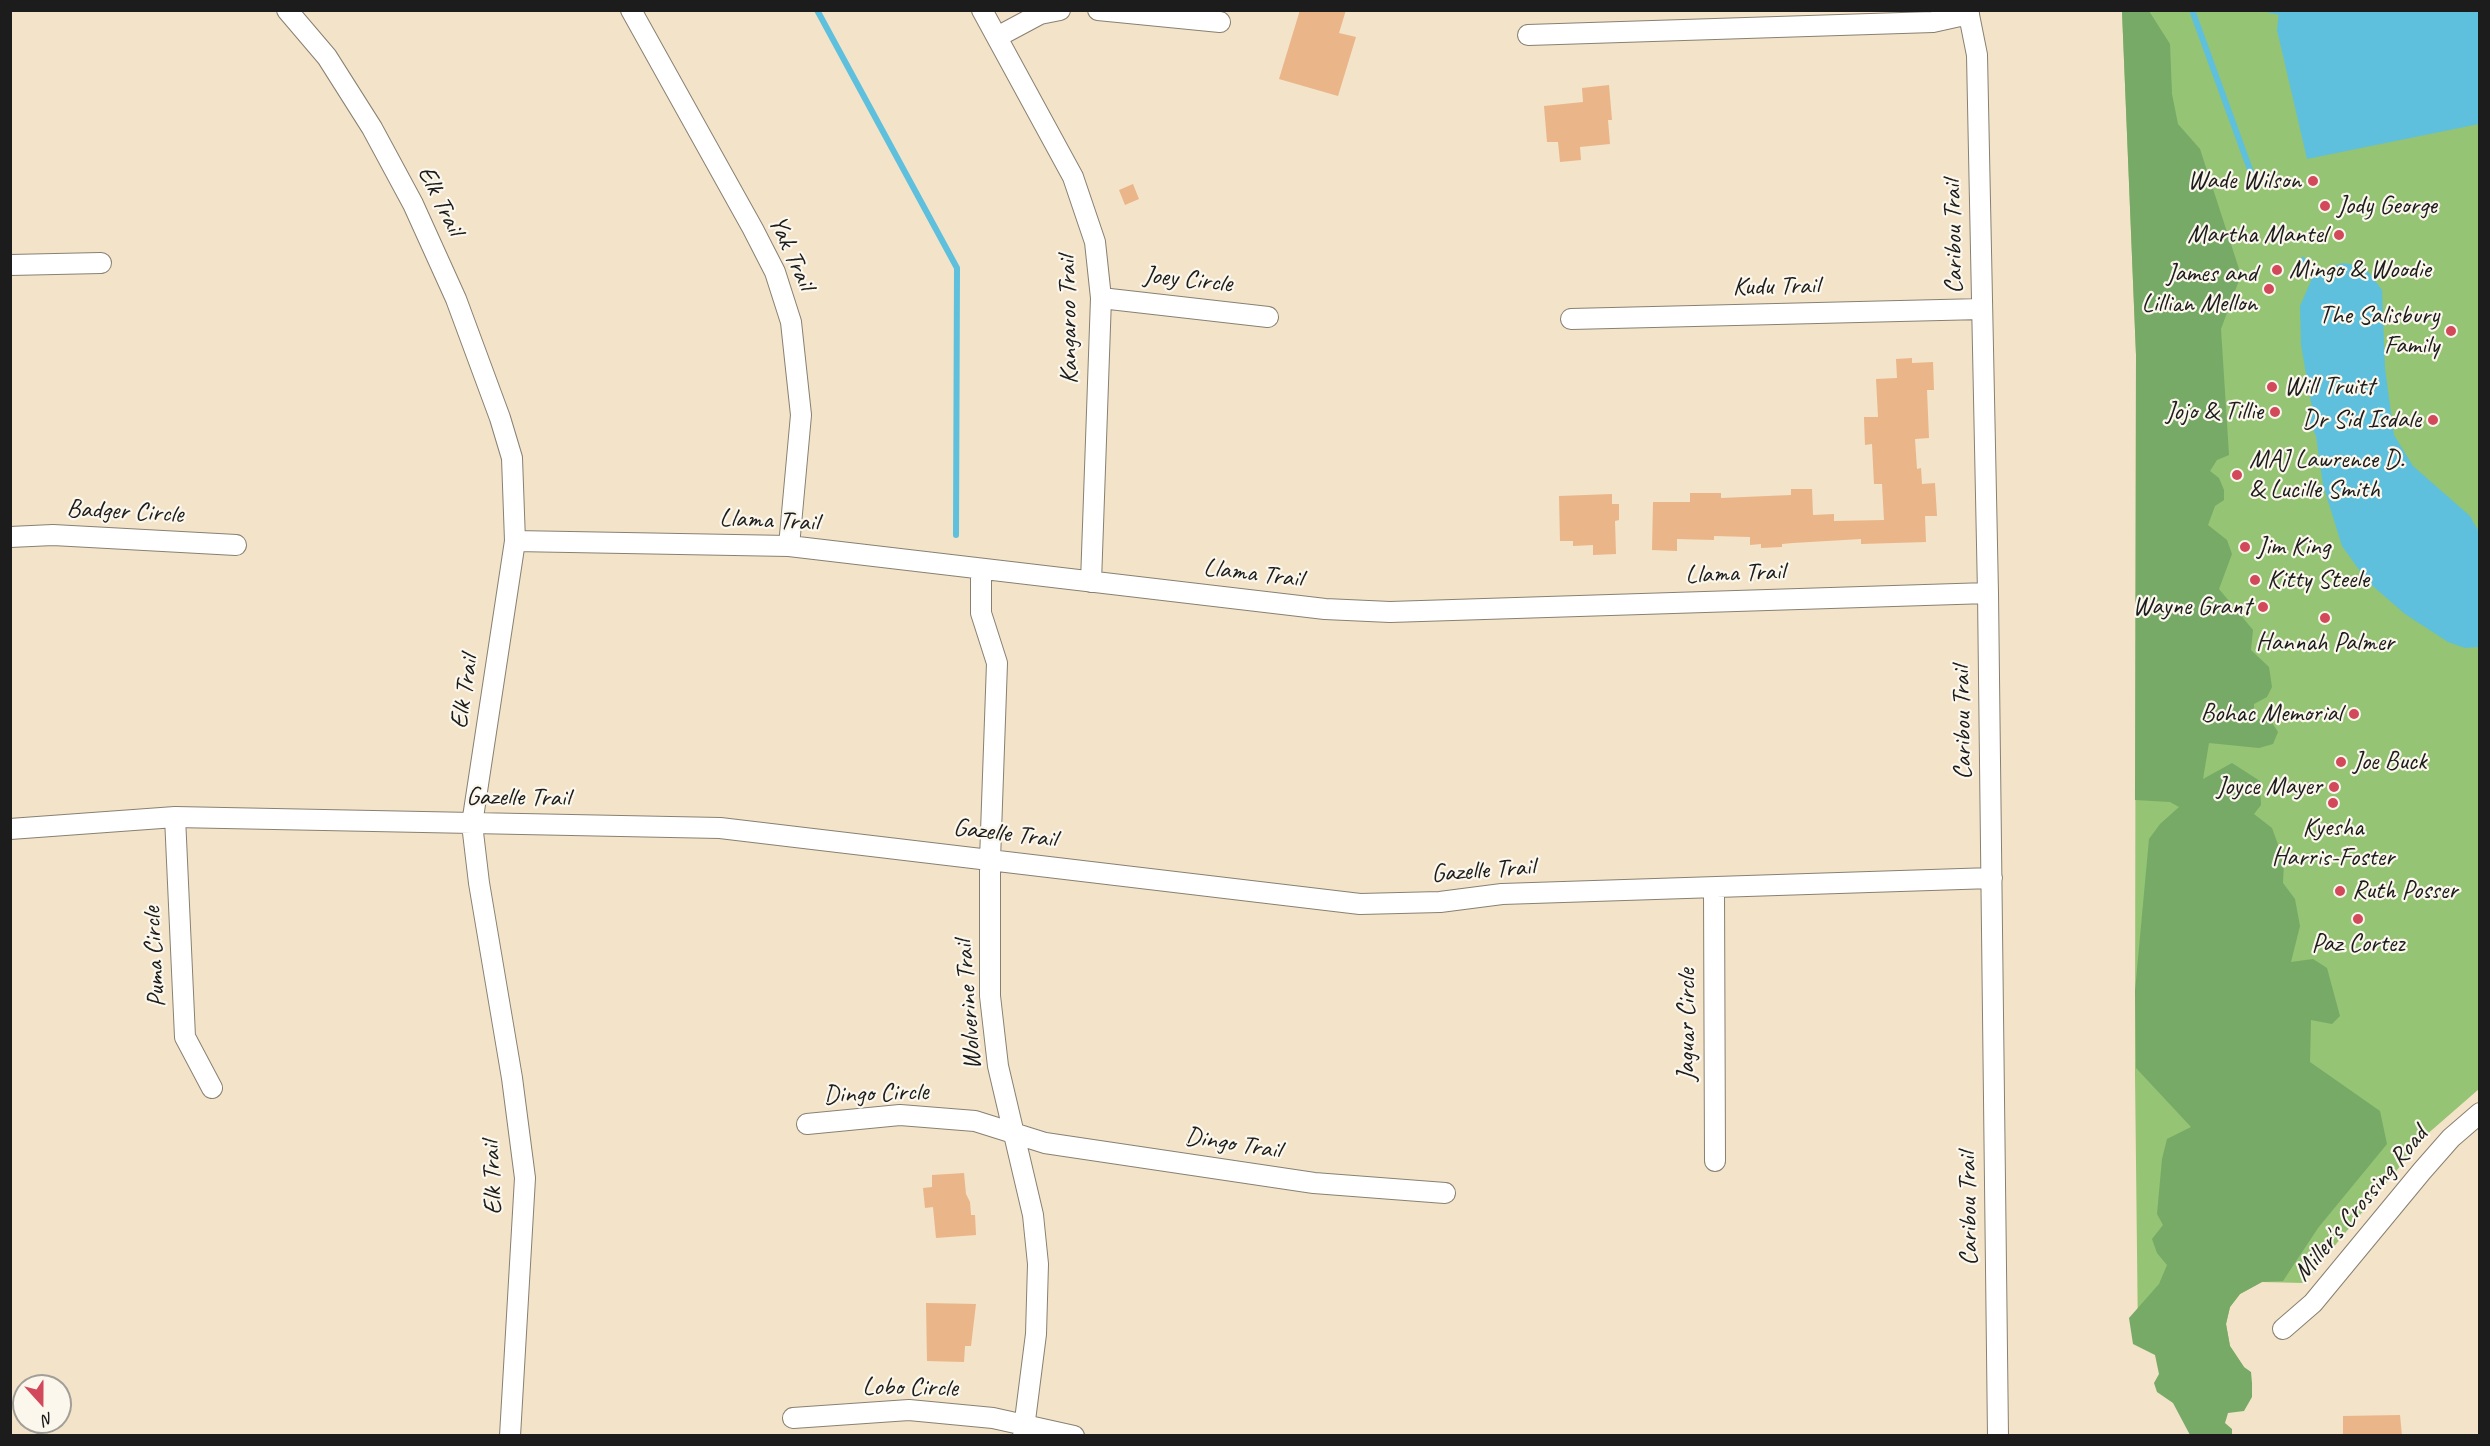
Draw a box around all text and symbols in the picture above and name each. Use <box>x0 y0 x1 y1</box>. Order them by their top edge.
street label: Elk Trail <box>410 161 470 241</box>
place label: Wade Wilson <box>2187 165 2301 197</box>
marker: Wade Wilson <box>2306 174 2320 188</box>
street label: Caribou Trail <box>1937 180 1971 294</box>
place label: Jody George <box>2337 190 2437 222</box>
marker: Jody George <box>2318 199 2332 213</box>
street label: Yak Trail <box>761 211 821 295</box>
place label: Martha Mantel <box>2187 219 2327 251</box>
marker: Martha Mantel <box>2332 228 2346 242</box>
place label: Mingo & Woodie <box>2289 254 2431 286</box>
street label: Kangaroo Trail <box>1052 256 1086 384</box>
place label: James and Lillian Mellon <box>2141 258 2257 320</box>
street label: Joey Circle <box>1142 260 1234 300</box>
marker: Mingo & Woodie <box>2270 263 2284 277</box>
street label: Kudu Trail <box>1732 271 1820 303</box>
marker: James and Lillian Mellon <box>2262 282 2276 296</box>
place label: The Salisbury Family <box>2319 300 2439 362</box>
marker: The Salisbury Family <box>2444 324 2458 338</box>
place label: Will Truitt <box>2284 371 2374 403</box>
marker: Will Truitt <box>2265 380 2279 394</box>
place label: Jojo & Tillie <box>2166 396 2263 428</box>
place label: Dr Sid Isdale <box>2302 404 2421 436</box>
marker: Jojo & Tillie <box>2268 405 2282 419</box>
marker: Dr Sid Isdale <box>2426 413 2440 427</box>
place label: MAJ Lawrence D. & Lucille Smith <box>2249 444 2404 506</box>
marker: MAJ Lawrence D. & Lucille Smith <box>2230 468 2244 482</box>
street label: Badger Circle <box>66 493 184 531</box>
street label: Llama Trail <box>719 503 819 539</box>
place label: Jim King <box>2257 531 2330 563</box>
marker: Jim King <box>2238 540 2252 554</box>
street label: Llama Trail <box>1202 552 1304 596</box>
street label: Llama Trail <box>1685 557 1785 591</box>
place label: Kitty Steele <box>2267 564 2369 596</box>
marker: Kitty Steele <box>2248 573 2262 587</box>
place label: Wayne Grant <box>2133 591 2251 623</box>
marker: Wayne Grant <box>2256 600 2270 614</box>
marker: Hannah Palmer <box>2318 611 2332 625</box>
place label: Hannah Palmer <box>2256 627 2394 659</box>
street label: Elk Trail <box>444 653 486 731</box>
street label: Caribou Trail <box>1946 666 1980 780</box>
place label: Bohac Memorial <box>2201 698 2342 730</box>
marker: Bohac Memorial <box>2347 707 2361 721</box>
place label: Joe Buck <box>2353 746 2426 778</box>
marker: Joe Buck <box>2334 755 2348 769</box>
place label: Joyce Mayer <box>2216 771 2322 803</box>
marker: Joyce Mayer <box>2327 780 2341 794</box>
street label: Gazelle Trail <box>466 781 570 815</box>
marker: Kyesha Harris-Foster <box>2326 796 2340 810</box>
street label: Gazelle Trail <box>952 812 1058 856</box>
place label: Kyesha Harris-Foster <box>2272 812 2394 874</box>
street label: Gazelle Trail <box>1430 852 1536 890</box>
place label: Ruth Posser <box>2352 875 2458 907</box>
marker: Ruth Posser <box>2333 884 2347 898</box>
street label: Puma Circle <box>137 906 173 1008</box>
marker: Paz Cortez <box>2351 912 2365 926</box>
place label: Paz Cortez <box>2312 928 2404 960</box>
street label: Wolverine Trail <box>949 939 989 1071</box>
street label: Jaguar Circle <box>1671 969 1703 1081</box>
street label: Dingo Circle <box>823 1077 929 1111</box>
street label: Miller's Crossing Road <box>2287 1120 2435 1288</box>
street label: Dingo Trail <box>1183 1121 1283 1167</box>
street label: Elk Trail <box>476 1141 510 1215</box>
street label: Caribou Trail <box>1952 1152 1986 1266</box>
street label: Lobo Circle <box>862 1372 958 1404</box>
north arrow <box>12 1374 72 1434</box>
text: N <box>40 1408 56 1430</box>

